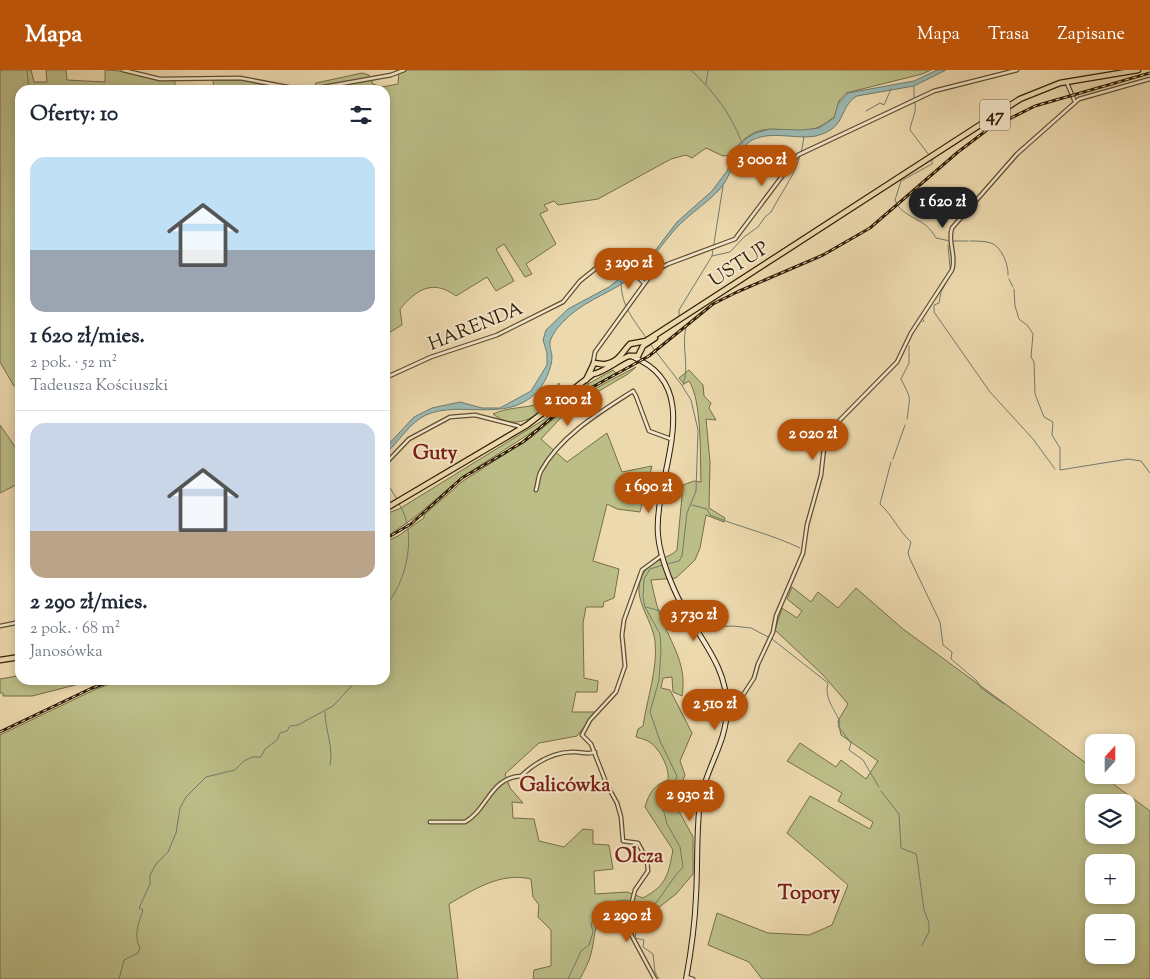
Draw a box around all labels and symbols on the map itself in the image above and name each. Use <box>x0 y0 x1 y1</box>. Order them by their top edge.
road number: 47 <box>980 100 1010 130</box>
pin: 3 000 zł <box>710 144 814 187</box>
pin: 1 620 zł <box>891 186 995 229</box>
street label: USTUP <box>704 236 775 294</box>
pin: 3 290 zł <box>577 248 681 290</box>
street label: HARENDA <box>424 296 528 359</box>
pin: 2 100 zł <box>516 384 620 427</box>
pin: 2 020 zł <box>761 418 865 461</box>
district label: Guty <box>413 440 457 469</box>
pin: 1 690 zł <box>597 472 701 514</box>
pin: 3 730 zł <box>642 600 746 642</box>
pin: 2 510 zł <box>663 688 767 731</box>
north arrow <box>1085 734 1135 784</box>
district label: Galicówka <box>519 772 611 801</box>
pin: 2 930 zł <box>638 780 742 822</box>
district label: Olcza <box>615 843 664 872</box>
district label: Topory <box>778 880 840 909</box>
pin: 2 290 zł <box>575 900 679 943</box>

